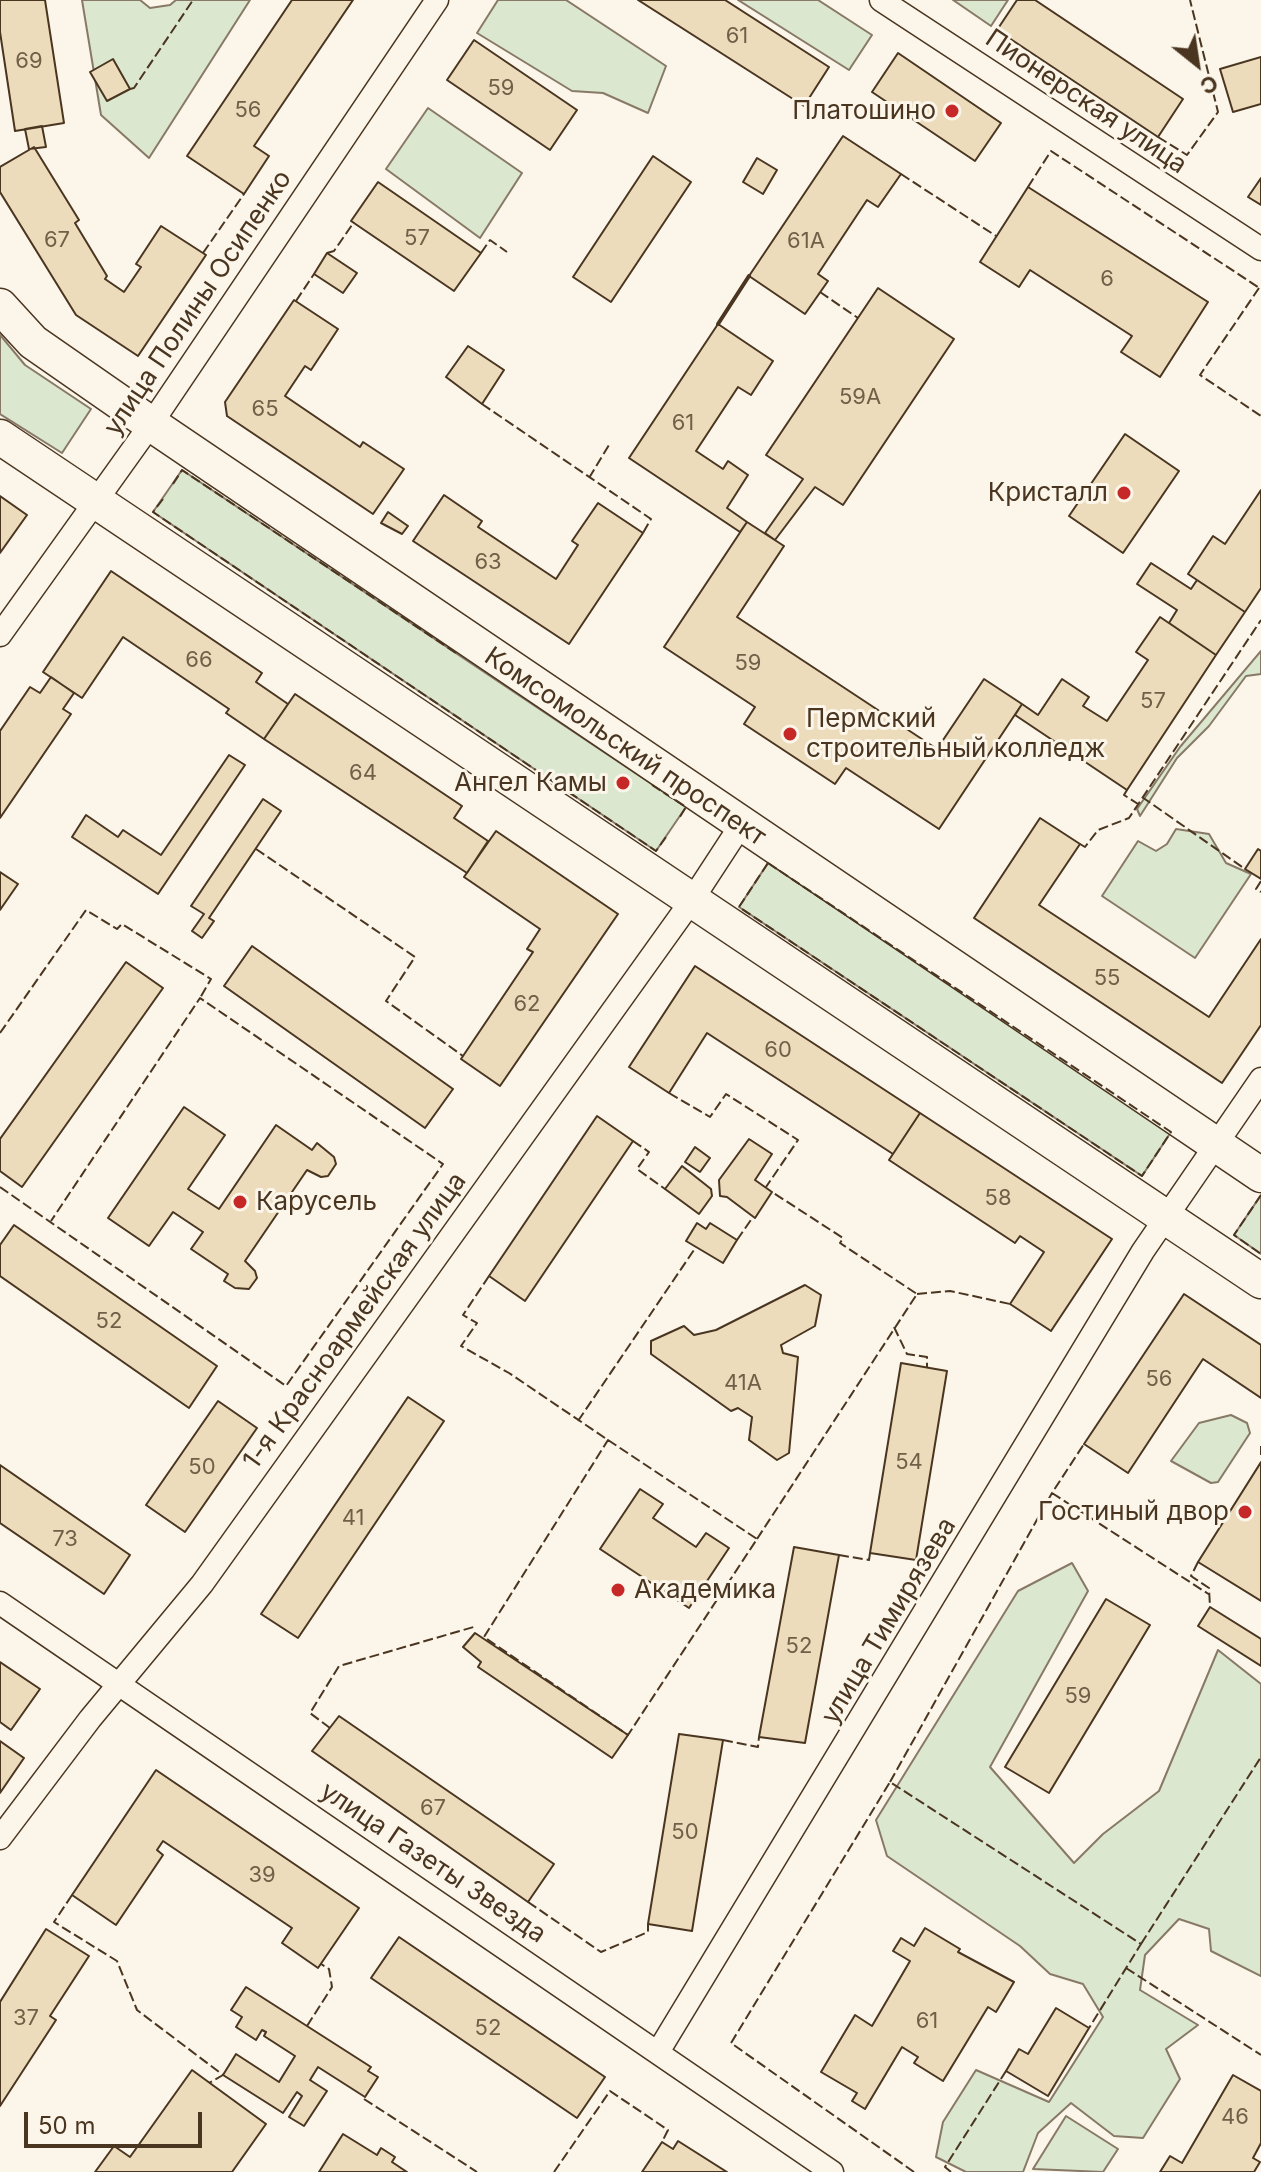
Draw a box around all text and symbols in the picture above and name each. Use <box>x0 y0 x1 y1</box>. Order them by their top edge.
house number: 61 <box>726 23 748 49</box>
street label: Пионерская улица <box>979 23 1193 181</box>
north arrow <box>1157 24 1237 104</box>
house number: 69 <box>15 48 43 74</box>
text: С <box>1195 69 1223 100</box>
house number: 59 <box>487 75 515 101</box>
place label: Платошино <box>792 95 936 127</box>
house number: 56 <box>234 97 262 123</box>
marker: Платошино <box>943 102 961 120</box>
street label: улица Полины Осипенко <box>97 164 299 442</box>
house number: 57 <box>404 225 430 251</box>
house number: 67 <box>44 227 70 253</box>
house number: 61А <box>787 228 825 254</box>
house number: 6 <box>1100 266 1114 292</box>
house number: 59А <box>839 384 881 410</box>
house number: 65 <box>251 396 279 422</box>
house number: 61 <box>672 410 694 436</box>
place label: Кристалл <box>988 477 1108 509</box>
marker: Кристалл <box>1115 484 1133 502</box>
house number: 63 <box>474 549 502 575</box>
street label: Комсомольский проспект <box>478 641 772 853</box>
house number: 66 <box>185 647 213 673</box>
house number: 59 <box>734 650 762 676</box>
house number: 57 <box>1140 688 1166 714</box>
place label: Пермский строительный колледж <box>806 703 1105 764</box>
marker: Пермский строительный колледж <box>781 725 799 743</box>
house number: 64 <box>349 760 377 786</box>
place label: Ангел Камы <box>454 767 607 799</box>
marker: Ангел Камы <box>614 774 632 792</box>
house number: 55 <box>1094 965 1120 991</box>
house number: 62 <box>513 991 541 1017</box>
house number: 60 <box>764 1037 792 1063</box>
street label: 1-я Красноармейская улица <box>237 1167 473 1475</box>
house number: 58 <box>985 1185 1011 1211</box>
place label: Карусель <box>256 1186 377 1218</box>
marker: Карусель <box>231 1193 249 1211</box>
house number: 52 <box>96 1308 122 1334</box>
house number: 56 <box>1145 1366 1173 1392</box>
house number: 41А <box>724 1370 762 1396</box>
house number: 54 <box>895 1449 923 1475</box>
house number: 50 <box>188 1454 216 1480</box>
place label: Гостиный двор <box>1038 1496 1229 1528</box>
marker: Гостиный двор <box>1236 1503 1254 1521</box>
house number: 41 <box>342 1505 364 1531</box>
street label: улица Тимирязева <box>815 1512 963 1730</box>
house number: 73 <box>52 1526 78 1552</box>
place label: Академика <box>634 1574 776 1606</box>
marker: Академика <box>609 1581 627 1599</box>
house number: 52 <box>786 1633 812 1659</box>
house number: 59 <box>1064 1683 1092 1709</box>
street label: улица Газеты Звезда <box>314 1776 552 1950</box>
house number: 67 <box>420 1795 446 1821</box>
house number: 50 <box>671 1819 699 1845</box>
house number: 39 <box>248 1862 276 1888</box>
house number: 37 <box>13 2005 39 2031</box>
house number: 61 <box>916 2008 938 2034</box>
house number: 52 <box>475 2015 501 2041</box>
scale bar <box>28 2096 206 2146</box>
house number: 46 <box>1221 2104 1249 2130</box>
text: 50 m <box>38 2111 96 2140</box>

